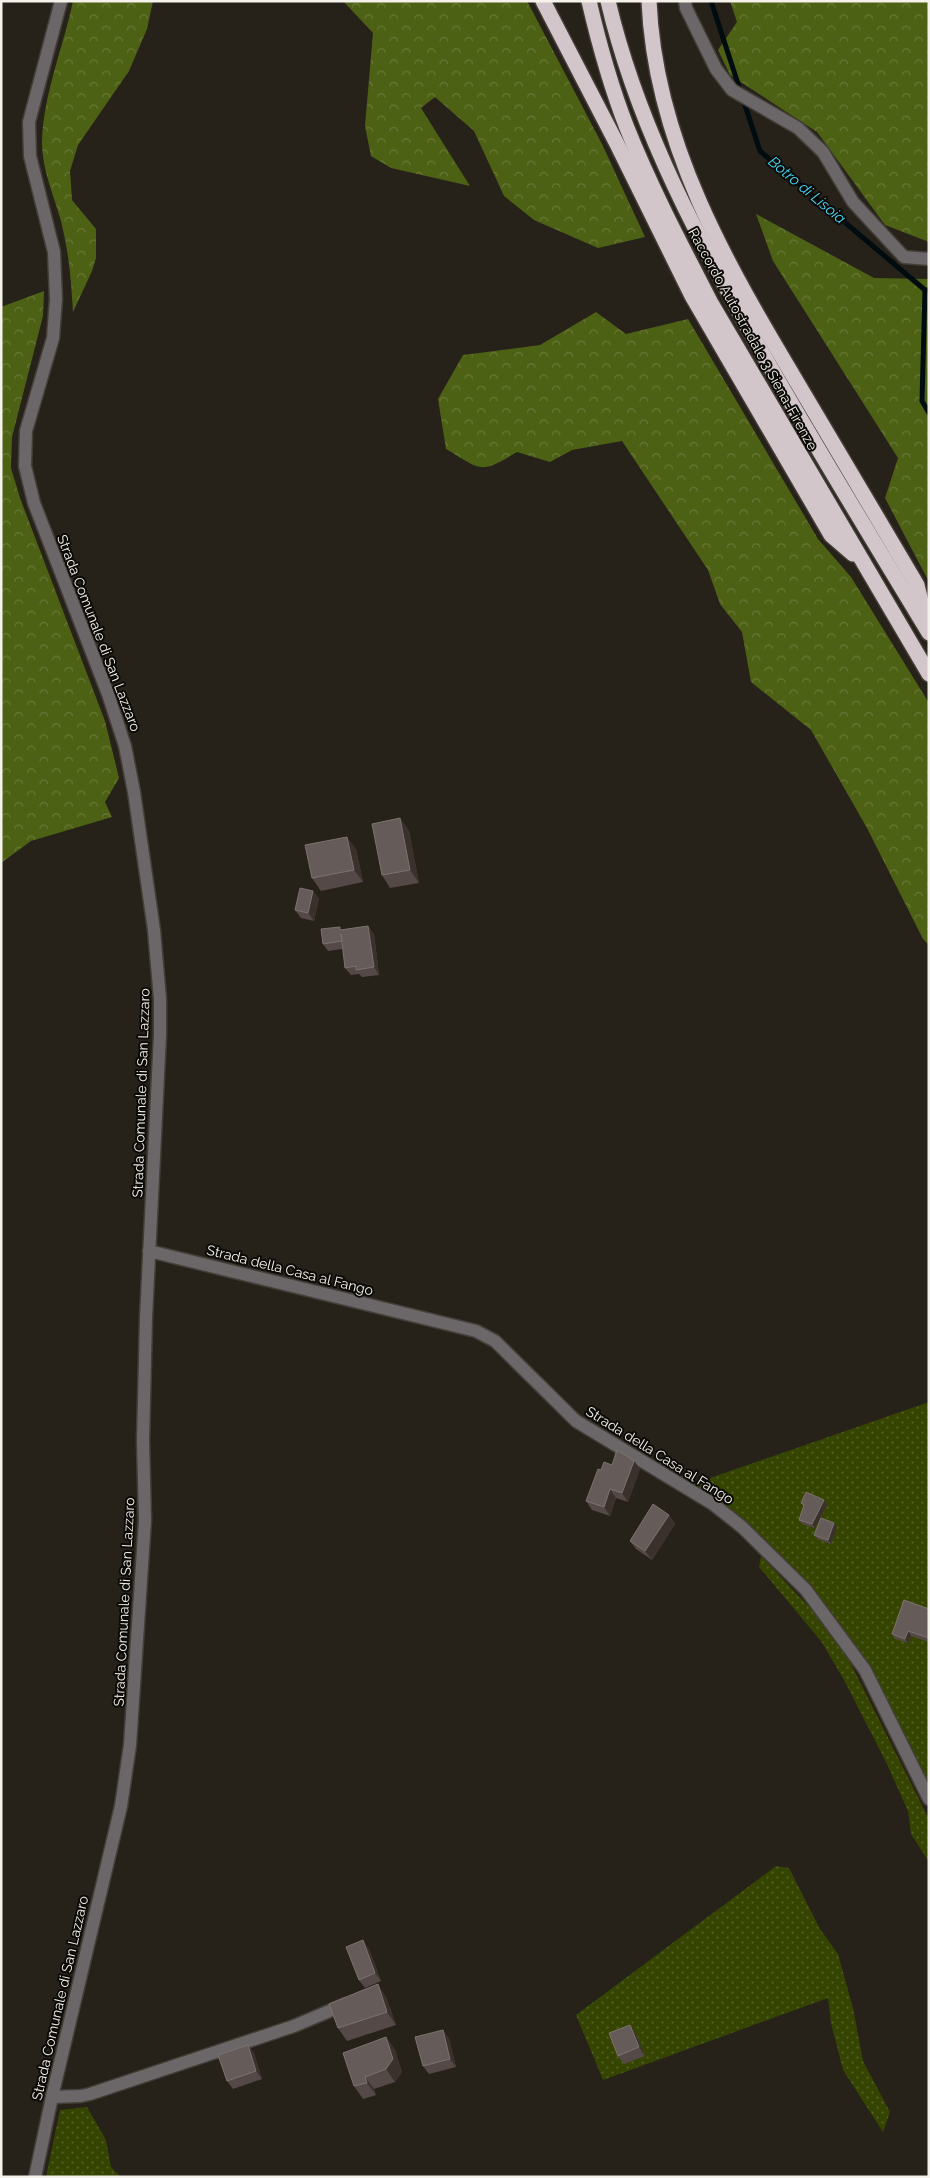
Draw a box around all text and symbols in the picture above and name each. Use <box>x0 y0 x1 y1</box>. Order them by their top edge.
water label: Botro di Lisoia <box>765 152 849 228</box>
street label: Raccordo Autostradale 3 Siena-Firenze <box>685 225 821 453</box>
street label: Strada Comunale di San Lazzaro <box>54 532 144 734</box>
street label: Strada Comunale di San Lazzaro <box>129 988 153 1198</box>
street label: Strada della Casa al Fango <box>205 1242 375 1298</box>
street label: Strada della Casa al Fango <box>583 1403 737 1507</box>
street label: Strada Comunale di San Lazzaro <box>111 1497 137 1707</box>
street label: Strada Comunale di San Lazzaro <box>29 1894 91 2102</box>

